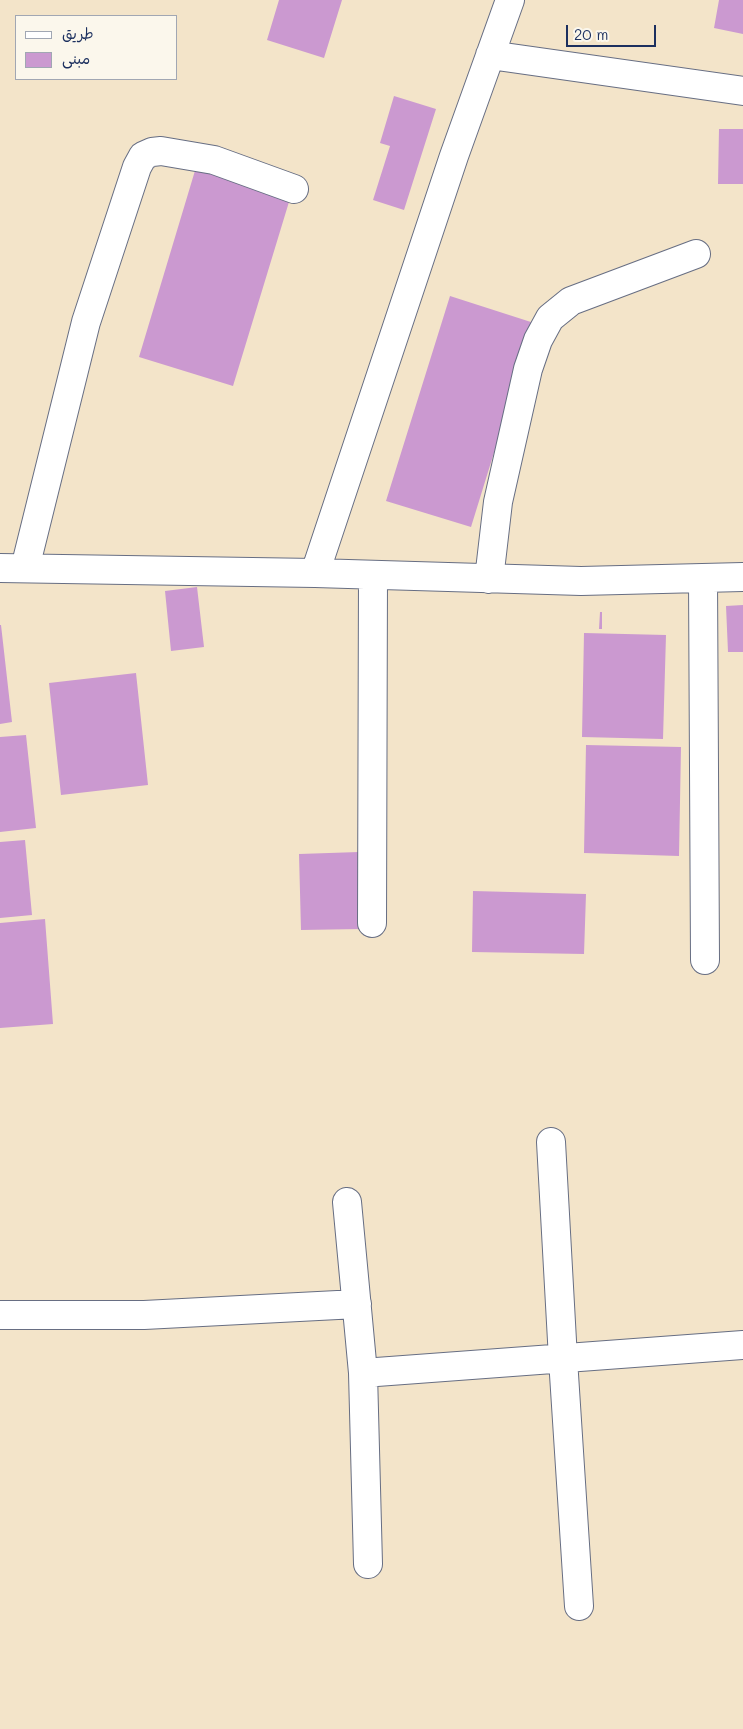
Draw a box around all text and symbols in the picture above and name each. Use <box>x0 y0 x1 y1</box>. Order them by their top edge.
legend <box>15 15 178 80</box>
scale bar <box>568 15 658 47</box>
text: طريق <box>62 23 94 43</box>
text: 20 m <box>574 24 608 44</box>
text: مبنى <box>62 48 90 68</box>

